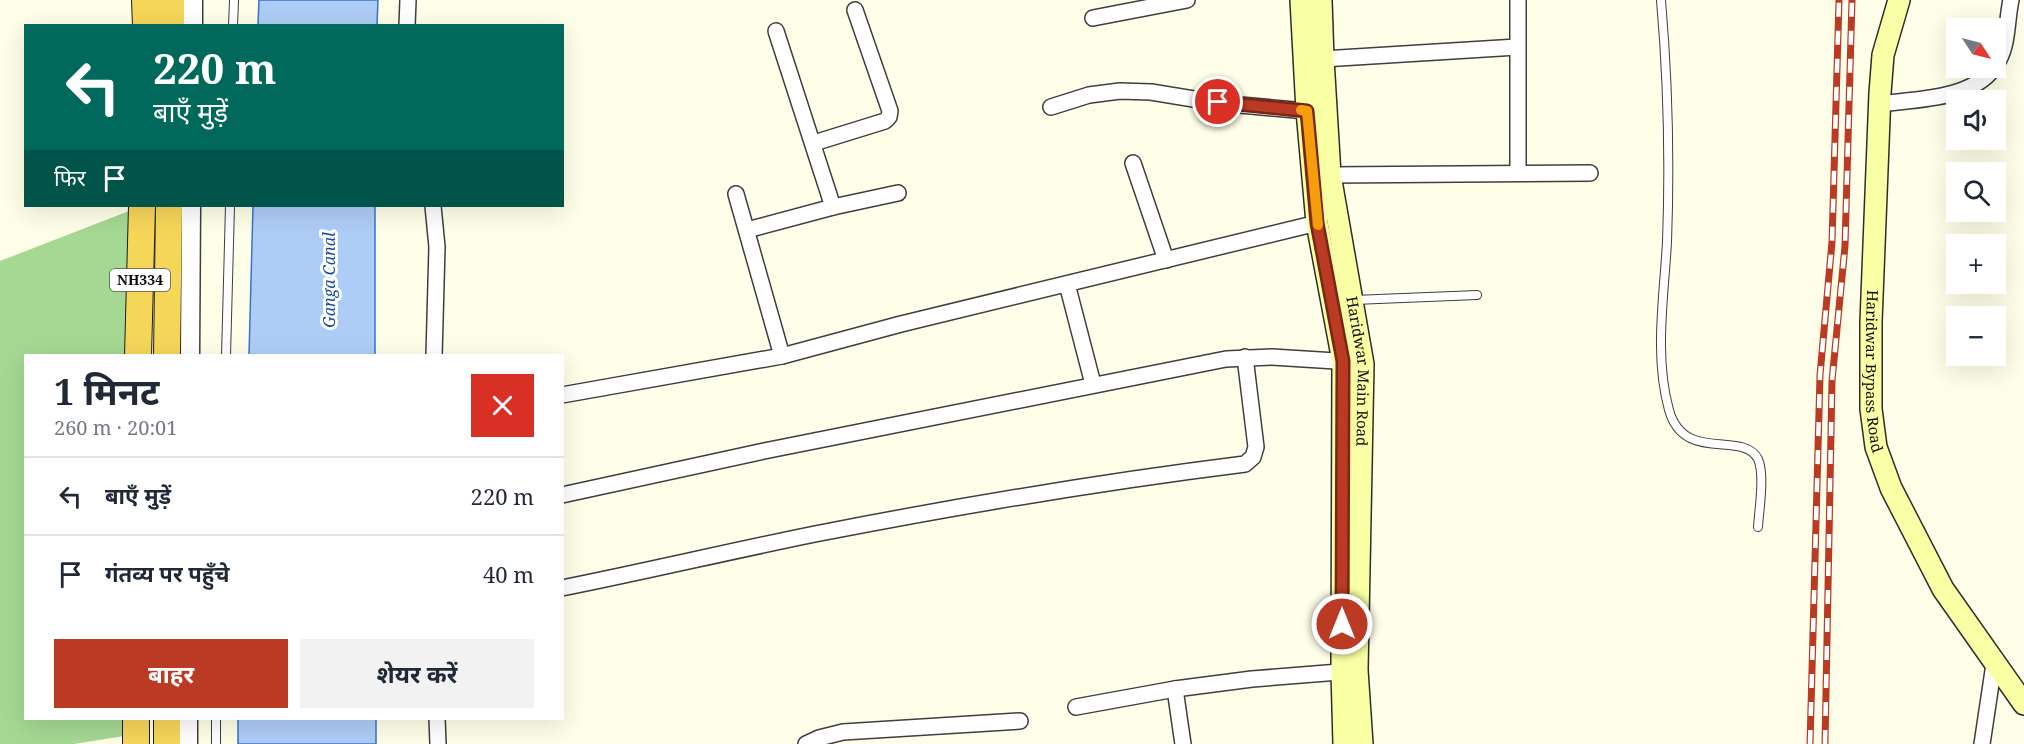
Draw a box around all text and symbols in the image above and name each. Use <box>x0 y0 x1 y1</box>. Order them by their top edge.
north arrow <box>1946 18 2006 78</box>
map controls <box>1946 18 2006 366</box>
text: 220 m <box>153 39 277 96</box>
icon: left <box>54 48 132 126</box>
pin <box>1192 76 1243 127</box>
icon: arrive <box>1201 85 1234 118</box>
button: sound <box>1946 90 2006 150</box>
text: बाएँ मुड़ें <box>153 93 228 130</box>
text: फिर <box>54 162 86 192</box>
icon: arrive <box>98 162 131 195</box>
button: search <box>1946 162 2006 222</box>
water label: Ganga Canal <box>318 232 340 328</box>
button: + <box>1946 234 2006 294</box>
road number: NH334 <box>110 269 170 291</box>
street label: Haridwar Bypass Road <box>1862 290 1888 455</box>
street label: Haridwar Main Road <box>1342 295 1374 447</box>
button: − <box>1946 306 2006 366</box>
text: 1 मिनट <box>54 367 159 416</box>
button: close <box>471 374 534 437</box>
text: 260 m · 20:01 <box>54 414 177 441</box>
icon: left <box>54 480 87 513</box>
text: बाएँ मुड़ें <box>105 480 171 510</box>
text: 220 m <box>471 481 534 511</box>
icon: arrive <box>54 558 87 591</box>
text: गंतव्य पर पहुँचे <box>105 558 230 588</box>
text: 40 m <box>483 559 534 589</box>
position arrow <box>1310 592 1374 656</box>
button: बाहर <box>54 639 288 708</box>
button: शेयर करें <box>300 639 534 708</box>

